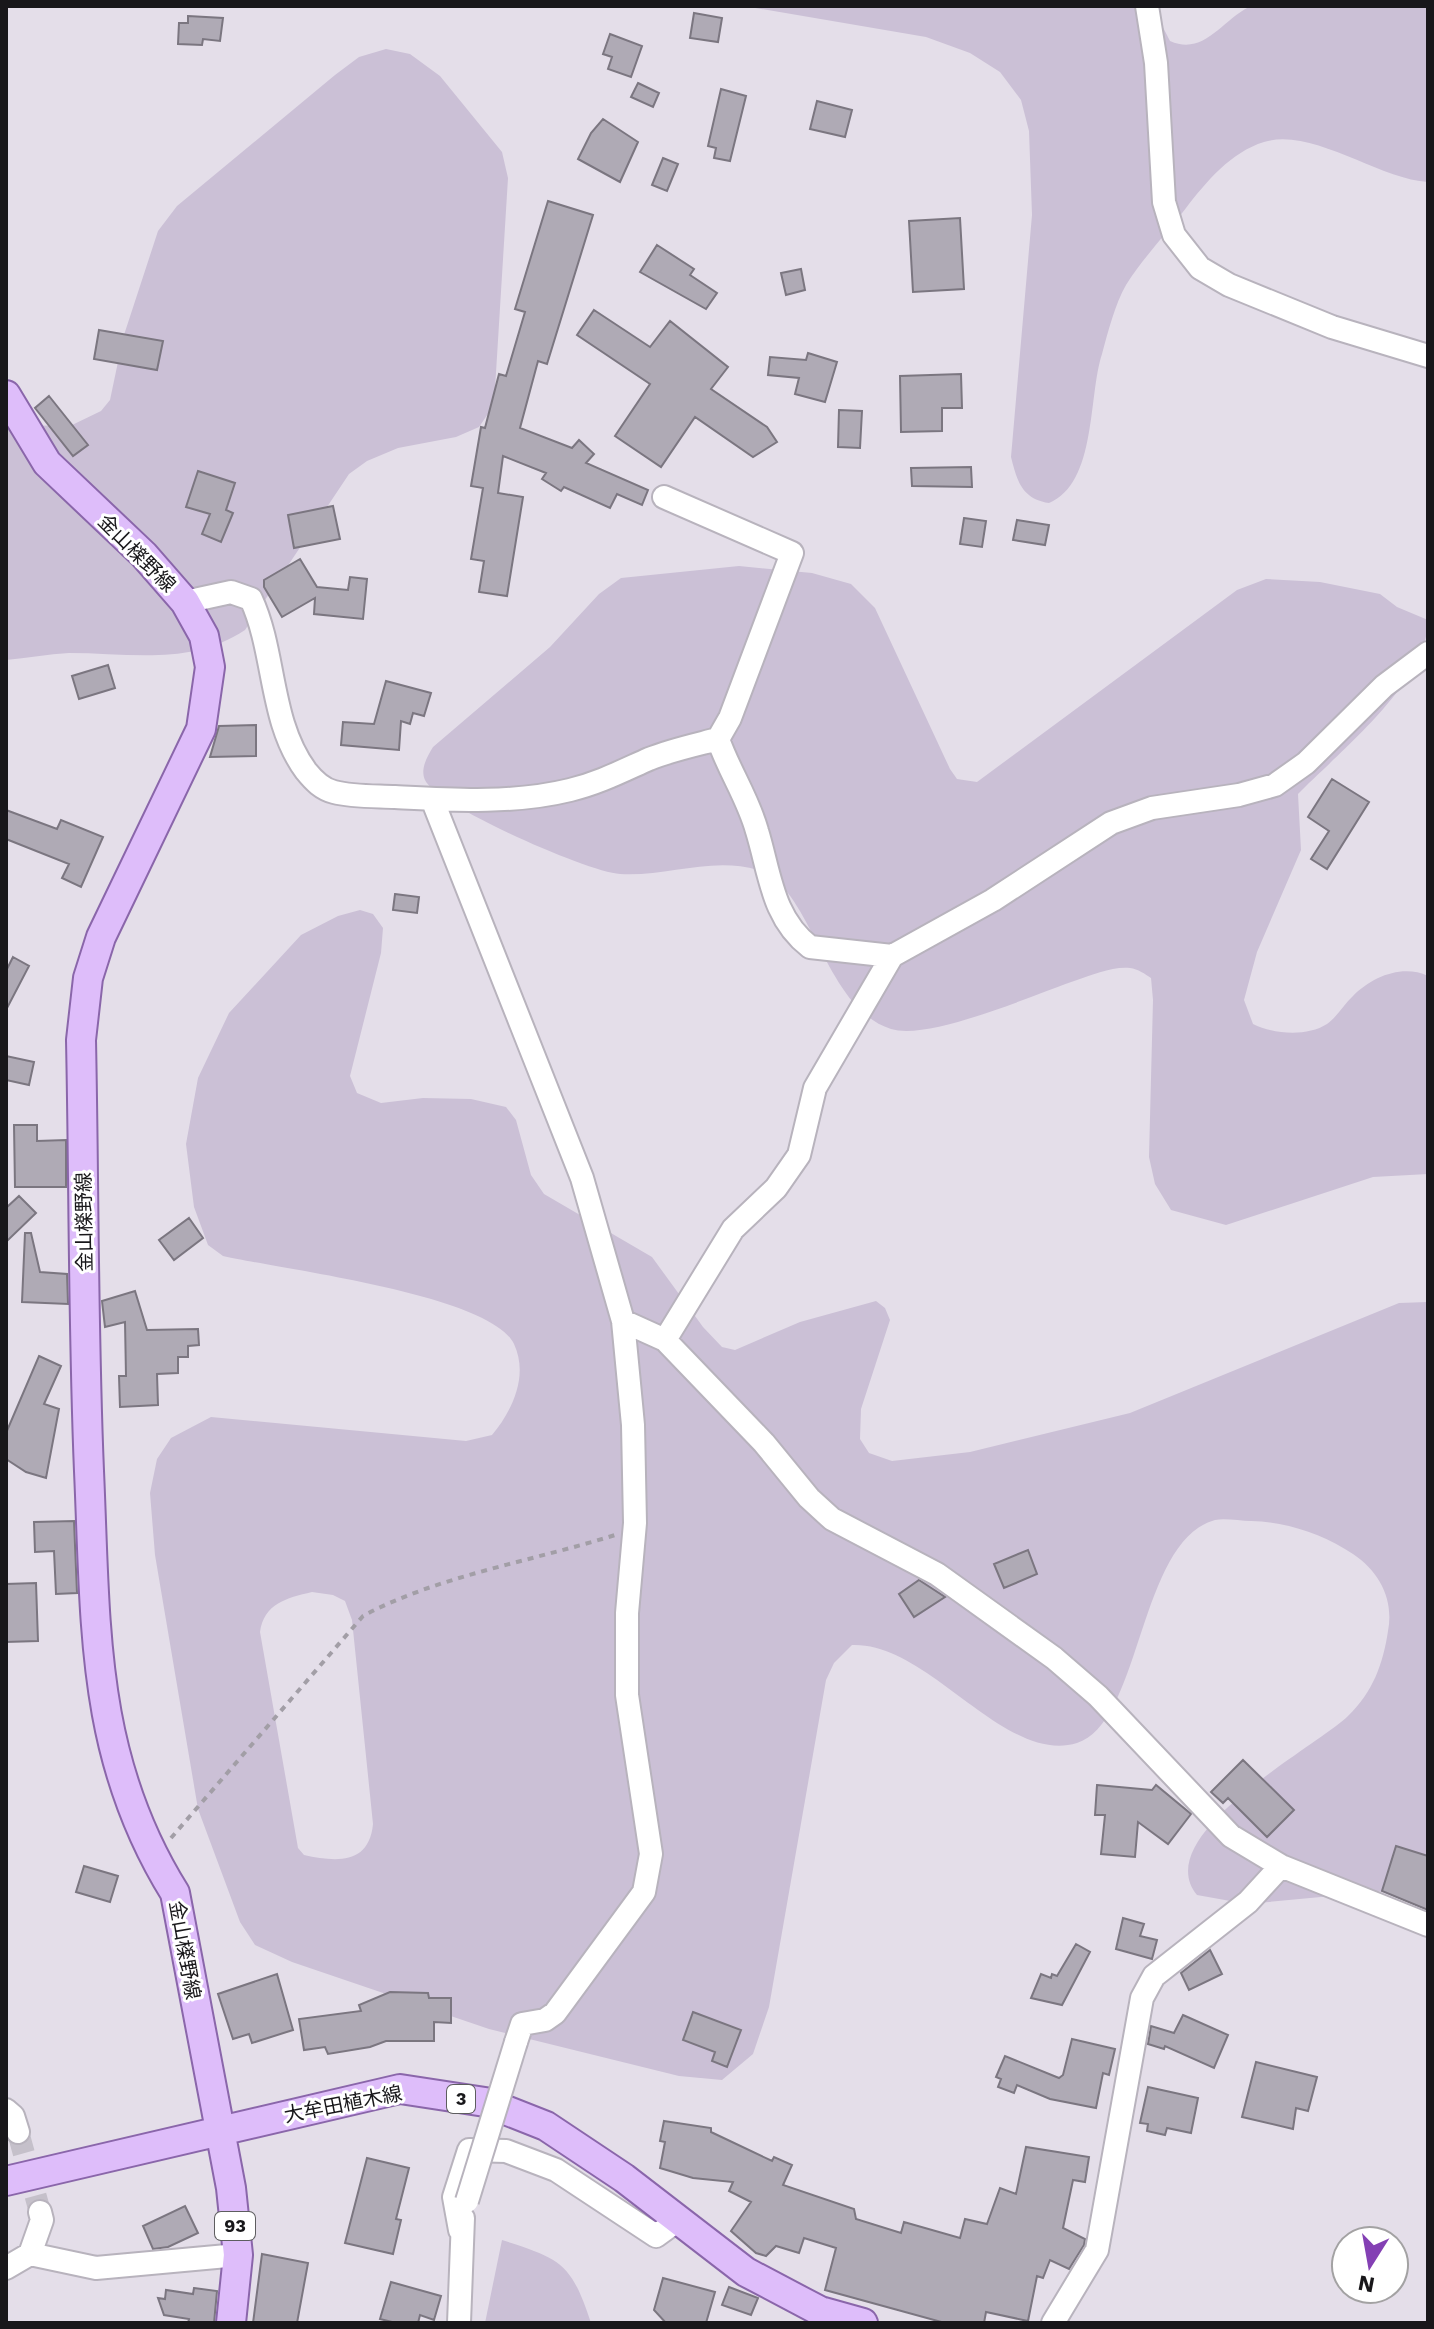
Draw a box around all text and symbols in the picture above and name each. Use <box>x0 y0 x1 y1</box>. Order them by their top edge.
street label: 金山檪野線 <box>93 509 181 597</box>
street label: 金山檪野線 <box>71 1172 97 1272</box>
street label: 金山檪野線 <box>164 1899 206 2001</box>
street label: 大牟田植木線 <box>282 2081 404 2127</box>
road number: 3 <box>447 2085 475 2113</box>
road number: 93 <box>215 2212 255 2240</box>
north arrow <box>1330 2225 1410 2305</box>
text: N <box>1356 2270 1377 2298</box>

